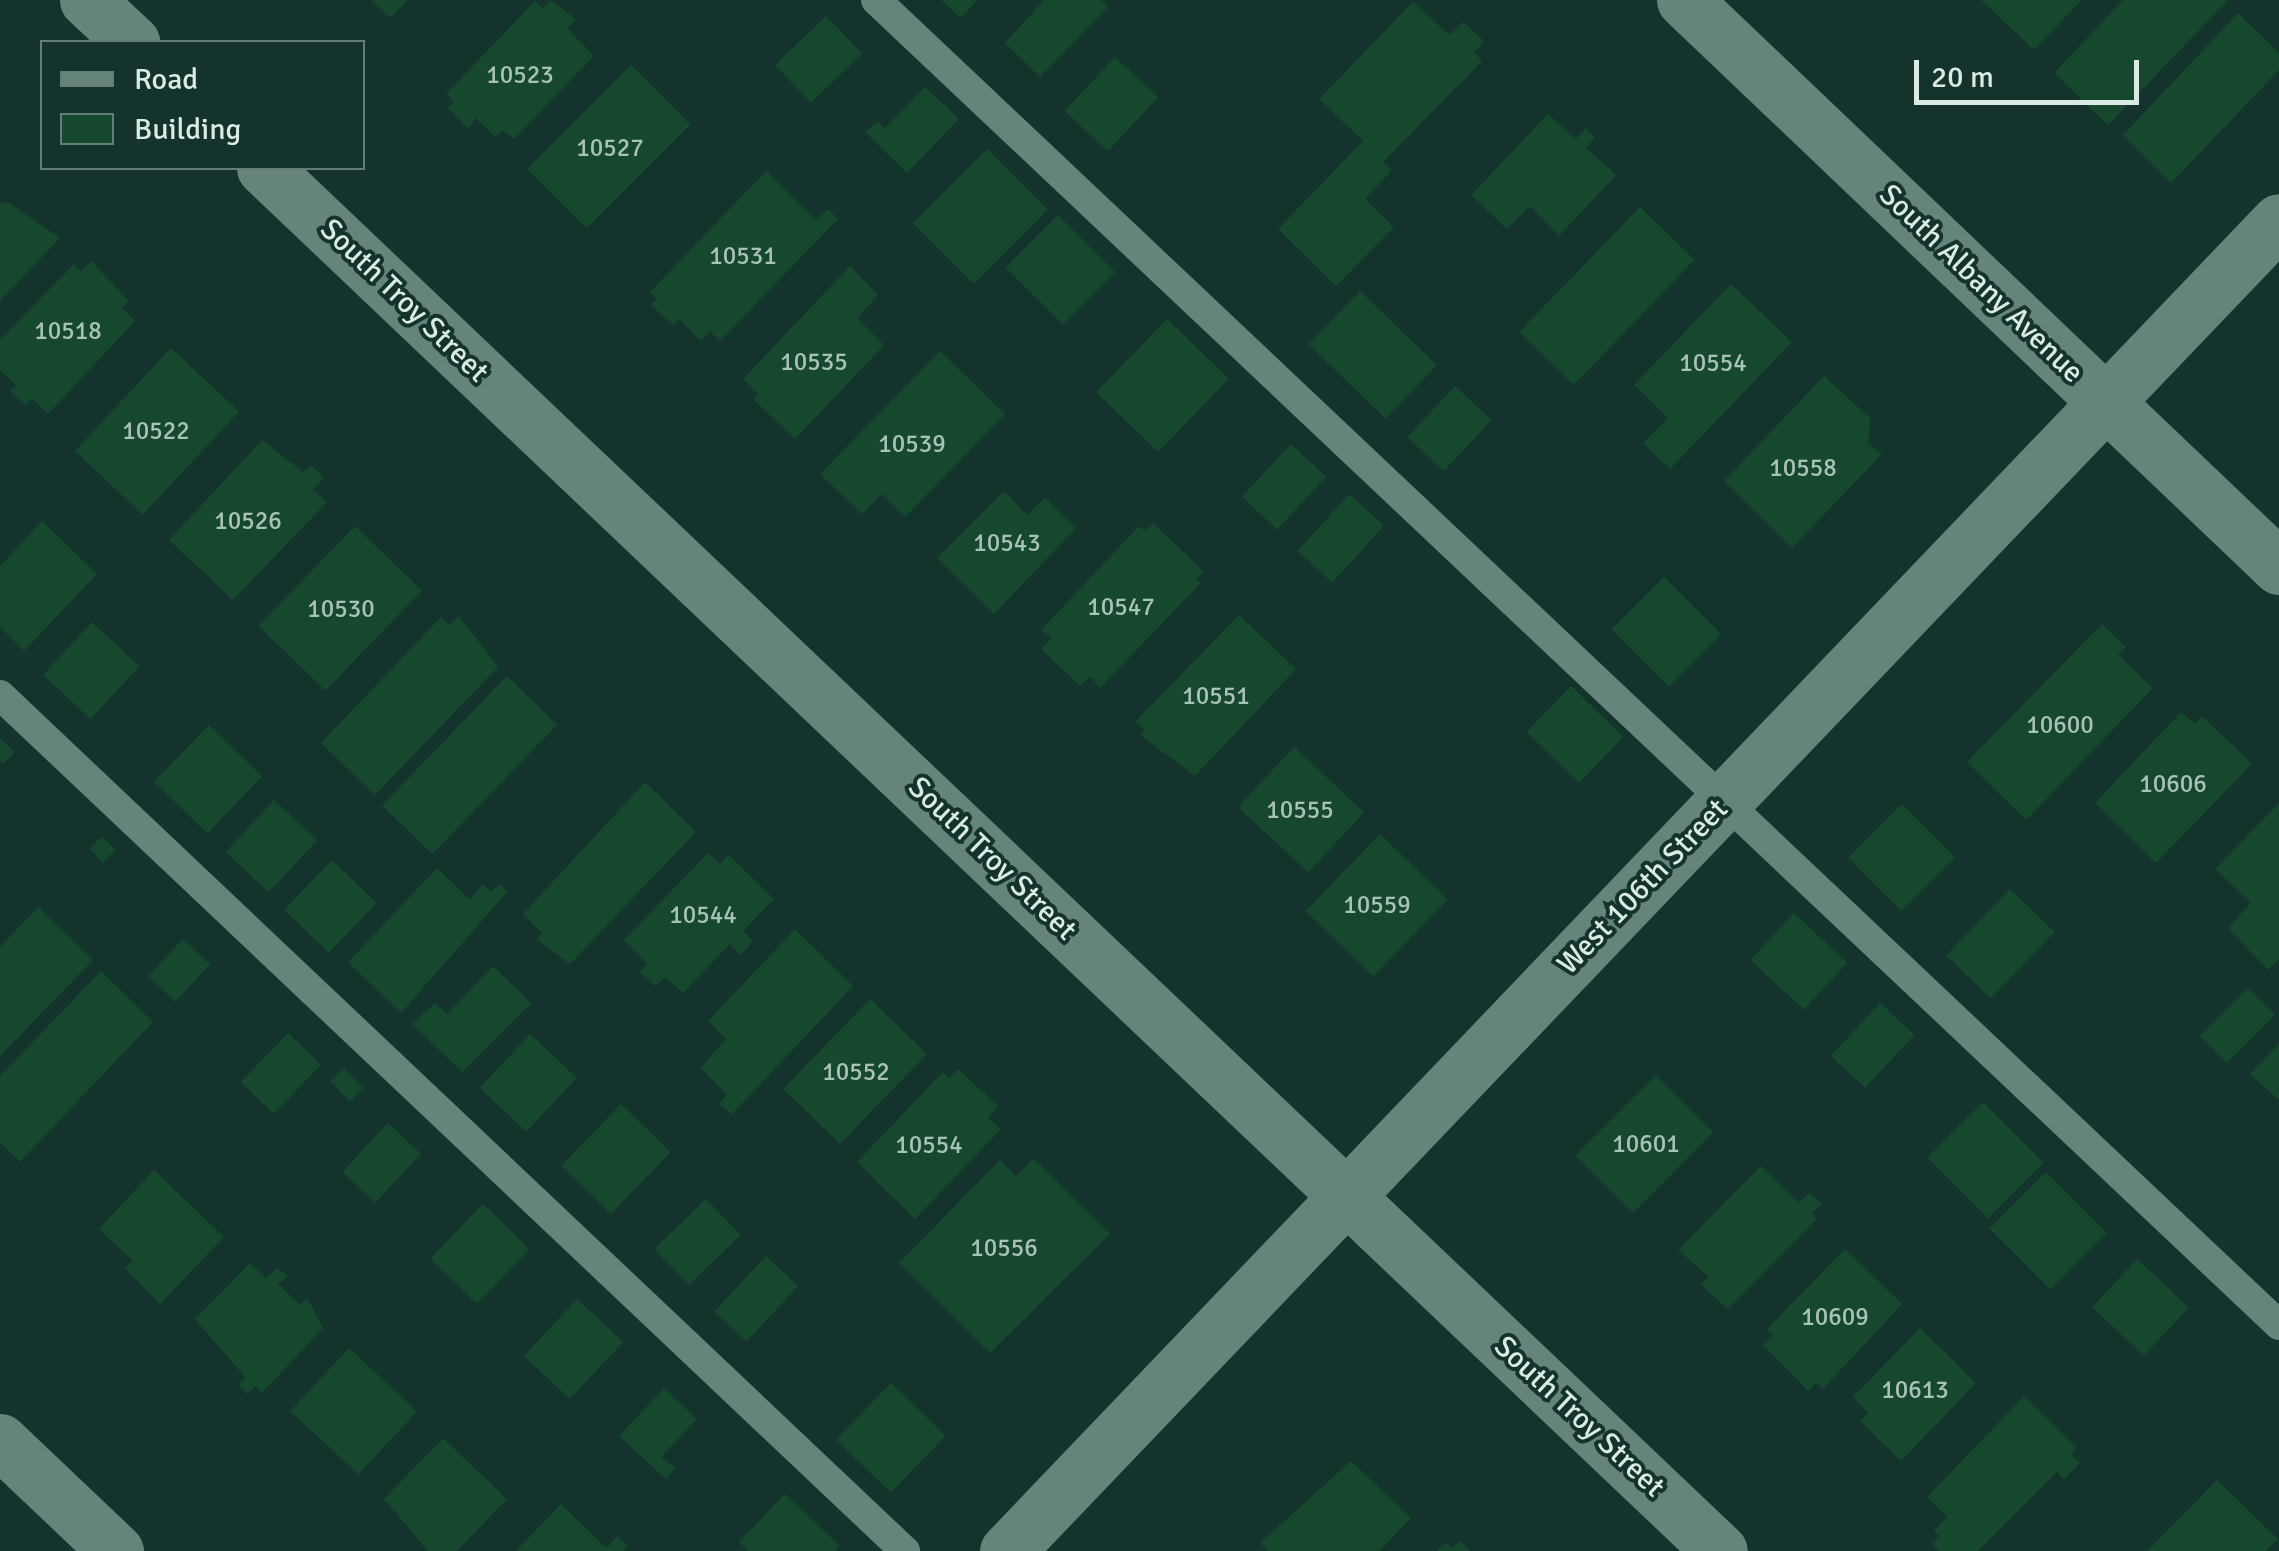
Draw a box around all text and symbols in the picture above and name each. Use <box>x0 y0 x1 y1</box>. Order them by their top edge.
legend <box>40 40 365 170</box>
scale bar <box>1919 40 2144 102</box>
text: 20 m <box>1931 59 1994 96</box>
house number: 10523 <box>486 60 554 90</box>
text: Road <box>134 61 198 98</box>
text: Building <box>134 111 241 148</box>
house number: 10527 <box>576 133 644 163</box>
street label: South Albany Avenue <box>1871 177 2091 391</box>
street label: South Troy Street <box>312 212 496 390</box>
house number: 10531 <box>709 241 777 271</box>
house number: 10518 <box>34 316 102 346</box>
house number: 10535 <box>780 347 848 377</box>
house number: 10554 <box>1679 348 1747 378</box>
house number: 10522 <box>122 416 190 446</box>
house number: 10539 <box>878 429 946 459</box>
house number: 10558 <box>1769 453 1837 483</box>
house number: 10526 <box>214 506 282 536</box>
house number: 10543 <box>973 528 1041 558</box>
house number: 10547 <box>1087 592 1155 622</box>
house number: 10530 <box>307 594 375 624</box>
house number: 10551 <box>1182 681 1250 711</box>
house number: 10600 <box>2026 710 2094 740</box>
house number: 10606 <box>2139 769 2207 799</box>
street label: South Troy Street <box>900 770 1084 948</box>
street label: West 106th Street <box>1550 792 1736 982</box>
house number: 10555 <box>1266 795 1334 825</box>
house number: 10559 <box>1343 890 1411 920</box>
house number: 10544 <box>669 900 737 930</box>
house number: 10552 <box>822 1057 890 1087</box>
house number: 10601 <box>1612 1129 1680 1159</box>
house number: 10554 <box>895 1130 963 1160</box>
house number: 10556 <box>970 1233 1038 1263</box>
house number: 10609 <box>1801 1302 1869 1332</box>
street label: South Troy Street <box>1486 1329 1672 1505</box>
house number: 10613 <box>1881 1375 1949 1405</box>

